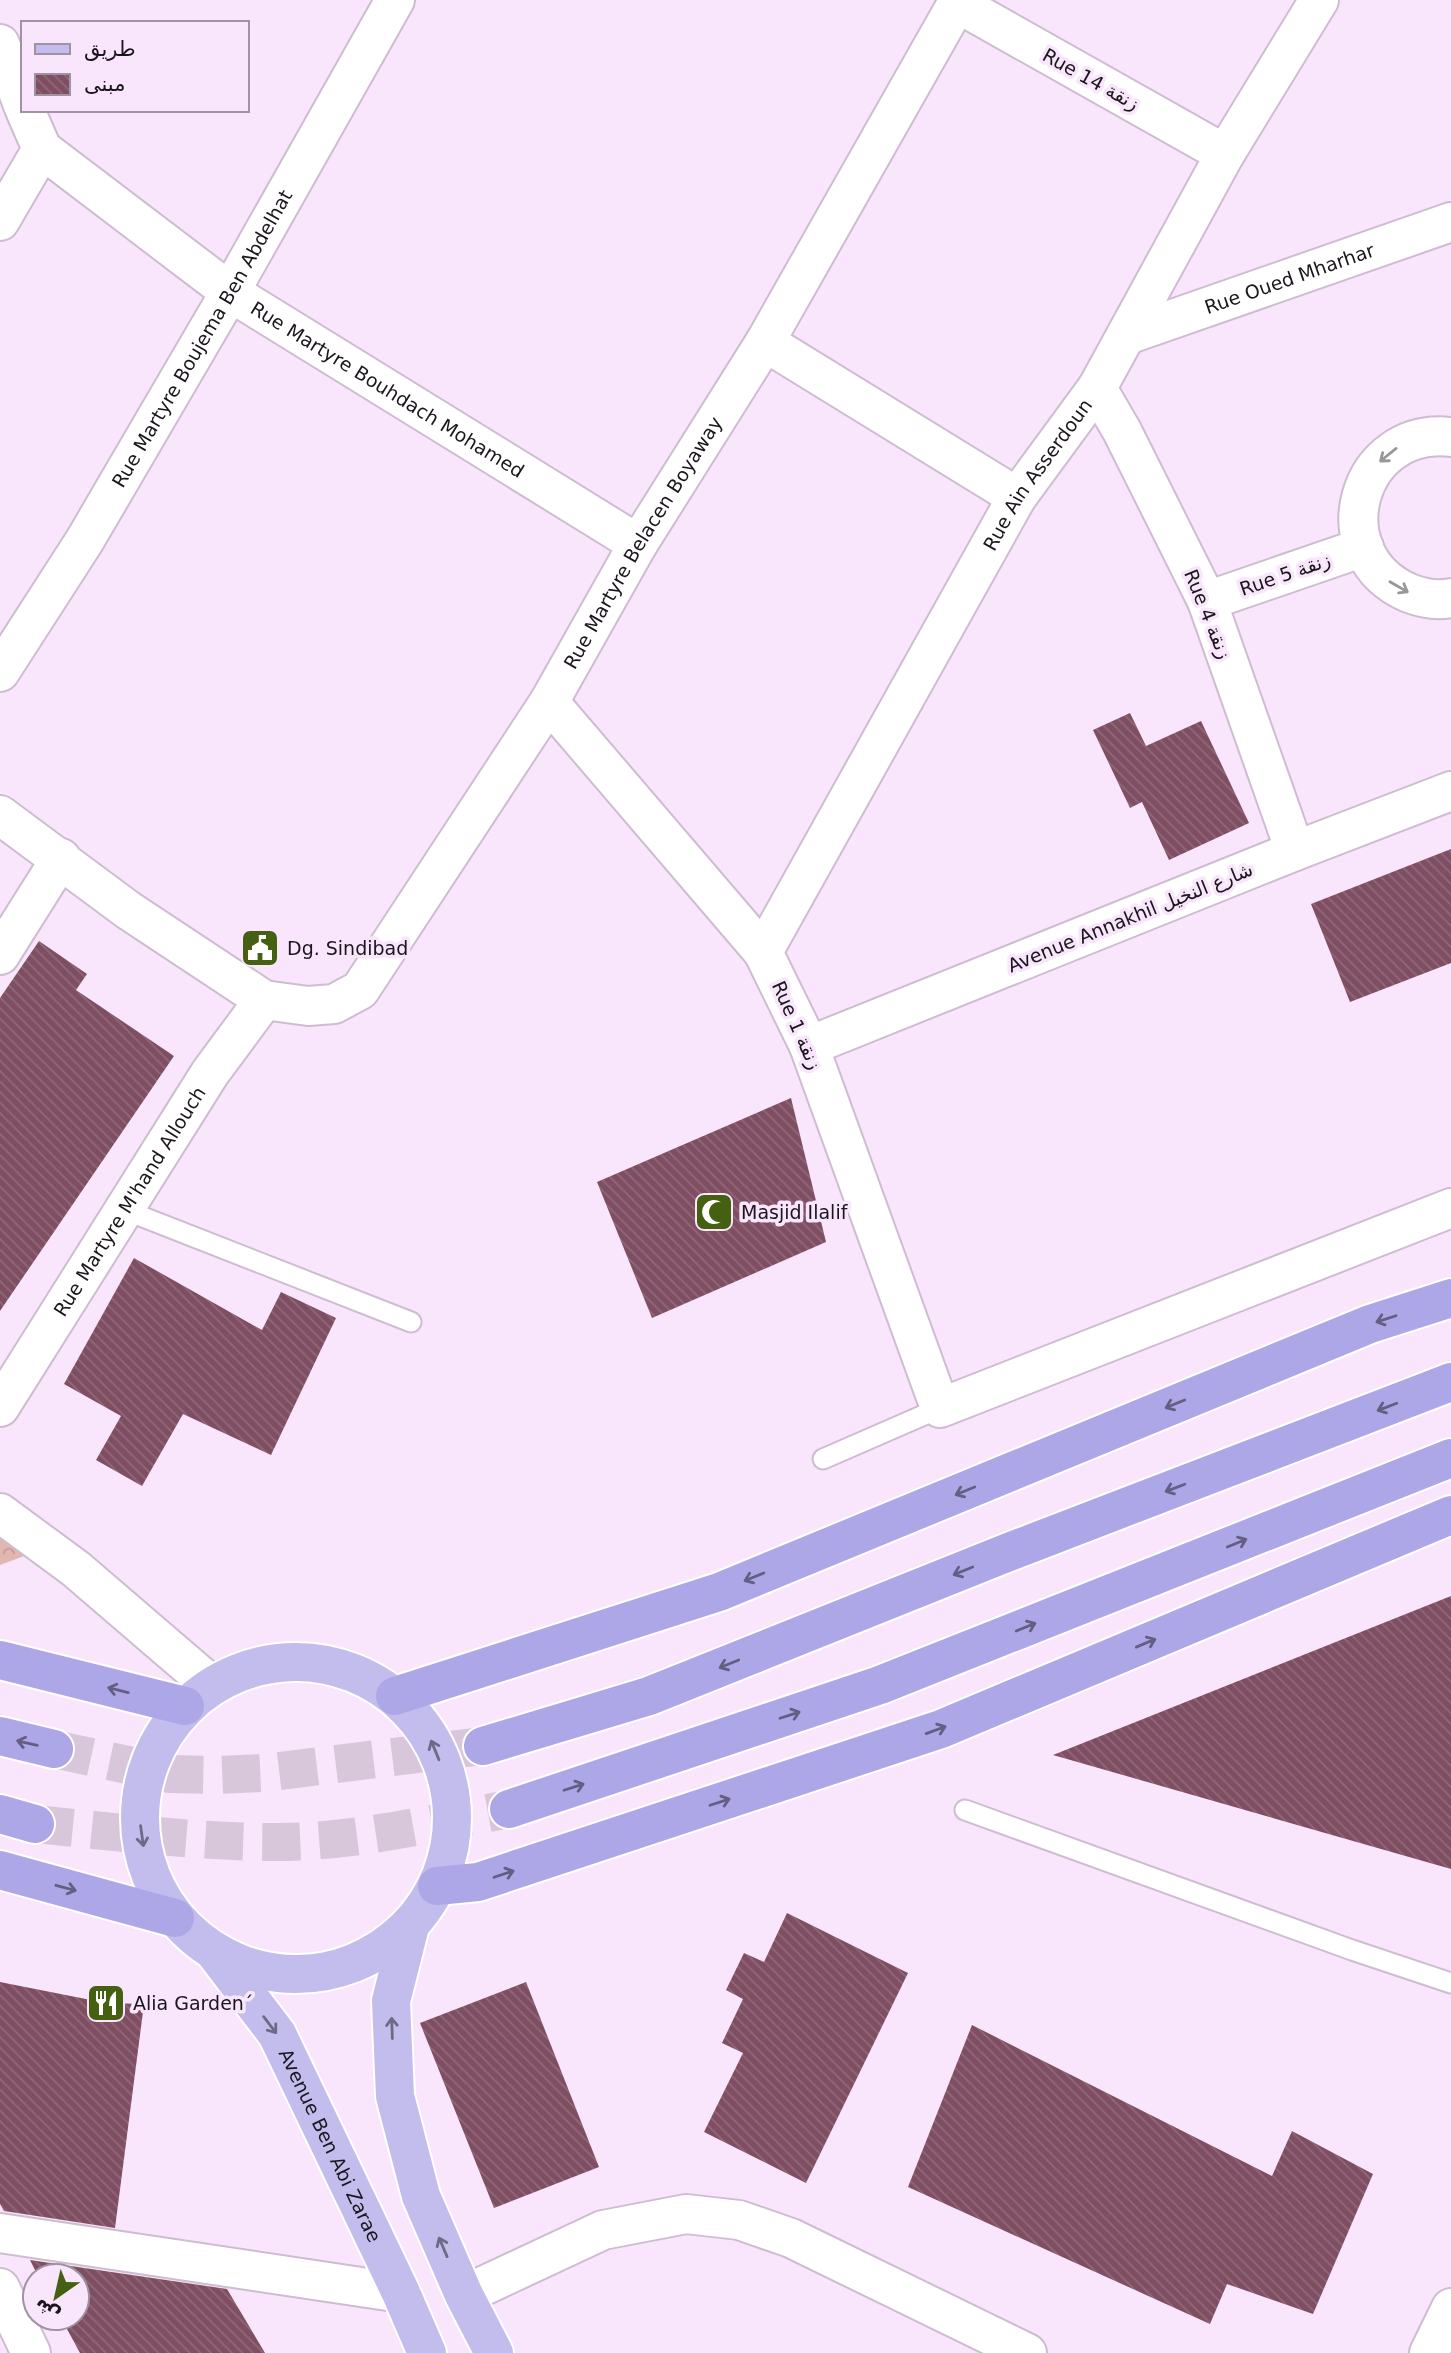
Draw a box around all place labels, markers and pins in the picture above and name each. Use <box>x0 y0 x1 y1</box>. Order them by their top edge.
public building icon: Dg. Sindibad <box>239 927 281 969</box>
place label: Dg. Sindibad <box>287 937 408 959</box>
mosque icon: Masjid Ilalif <box>693 1191 735 1233</box>
place label: Masjid Ilalif <box>741 1201 849 1223</box>
restaurant icon: Alia Garden´ <box>85 1982 127 2024</box>
place label: Alia Garden´ <box>133 1992 253 2014</box>

